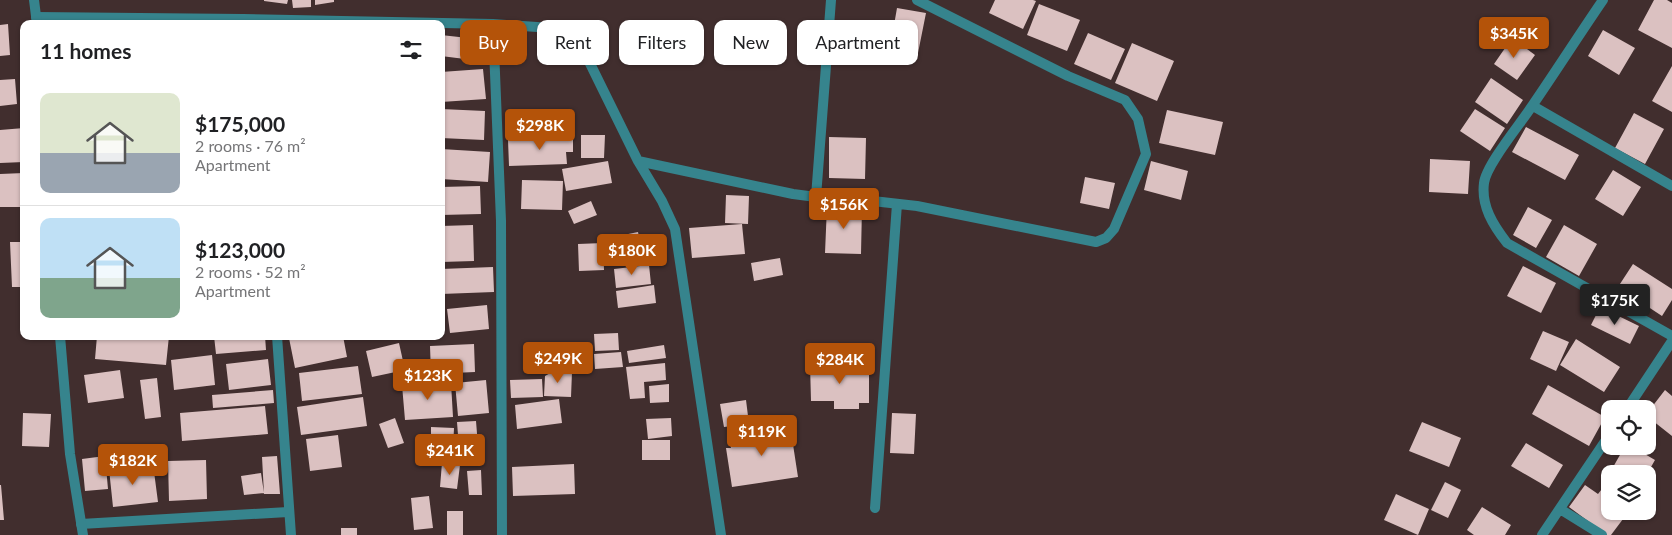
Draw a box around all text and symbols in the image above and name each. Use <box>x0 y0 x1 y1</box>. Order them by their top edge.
pin: $345K <box>1479 17 1549 59</box>
chip: Buy <box>460 20 527 65</box>
chip: Rent <box>537 20 609 65</box>
chip: Filters <box>619 20 704 65</box>
chip: New <box>714 20 787 65</box>
chip: Apartment <box>797 20 918 65</box>
text: $345K <box>1490 23 1538 42</box>
icon: filters <box>397 36 425 64</box>
text: 11 homes <box>40 38 131 63</box>
pin: $298K <box>505 108 575 151</box>
text: $175,000 <box>195 111 285 136</box>
icon: home <box>80 113 140 173</box>
text: $298K <box>516 115 564 134</box>
text: 2 rooms · 76 m² <box>195 136 306 155</box>
text: Apartment <box>195 155 270 174</box>
pin: $156K <box>809 188 879 230</box>
text: $156K <box>820 194 868 213</box>
pin: $180K <box>597 234 667 276</box>
text: $123,000 <box>195 237 285 262</box>
icon: home <box>80 238 140 298</box>
text: $180K <box>608 240 656 259</box>
text: 2 rooms · 52 m² <box>195 262 306 281</box>
text: Apartment <box>195 281 270 300</box>
pin: $175K <box>1580 284 1650 326</box>
text: $175K <box>1591 290 1639 309</box>
pin: $249K <box>523 342 593 384</box>
pin: $284K <box>805 342 875 385</box>
text: $249K <box>534 348 582 367</box>
text: $284K <box>816 349 864 368</box>
pin: $123K <box>393 358 463 401</box>
text: $123K <box>404 365 452 384</box>
map controls <box>1601 400 1656 520</box>
button: locate <box>1601 400 1656 455</box>
pin: $119K <box>727 414 797 457</box>
text: $119K <box>738 421 786 440</box>
pin: $241K <box>415 434 485 476</box>
text: $241K <box>426 440 474 459</box>
pin: $182K <box>98 444 168 486</box>
text: $182K <box>109 450 157 469</box>
button: layers <box>1601 465 1656 520</box>

